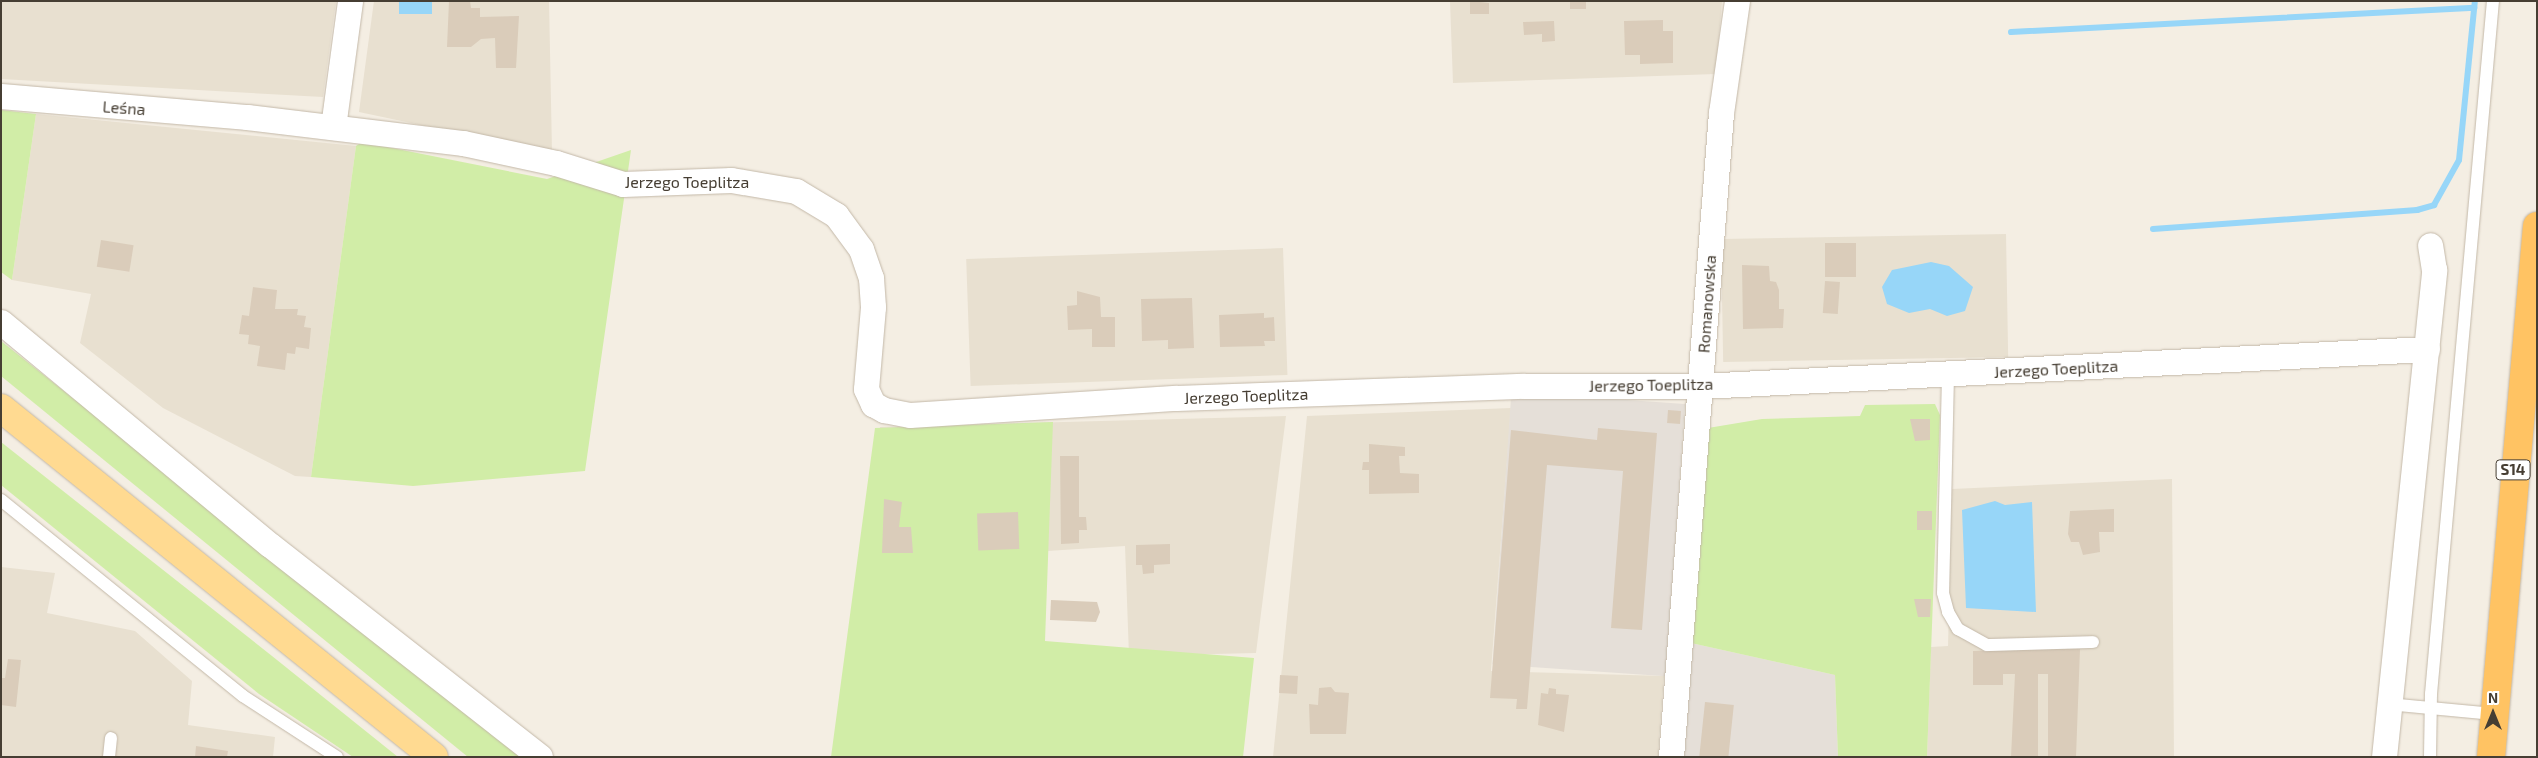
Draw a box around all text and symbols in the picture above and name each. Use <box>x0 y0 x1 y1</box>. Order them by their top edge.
street label: Leśna <box>102 97 146 119</box>
street label: Jerzego Toeplitza <box>625 172 749 192</box>
street label: Romanowska <box>1694 254 1720 354</box>
street label: Jerzego Toeplitza <box>1993 356 2119 382</box>
street label: Jerzego Toeplitza <box>1588 374 1714 396</box>
street label: Jerzego Toeplitza <box>1183 384 1309 408</box>
road number: S14 <box>2496 458 2530 482</box>
north arrow <box>2468 688 2518 738</box>
text: N <box>2488 689 2498 706</box>

